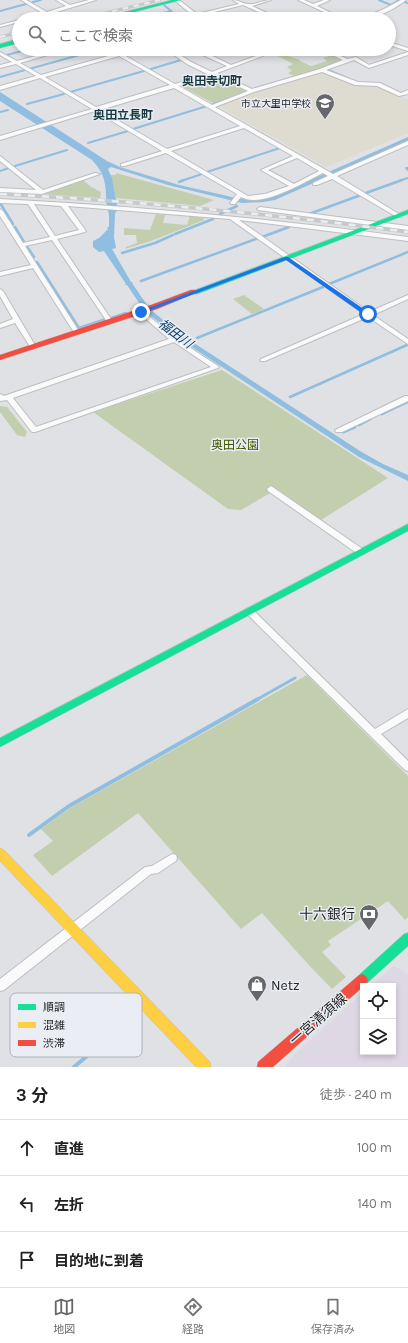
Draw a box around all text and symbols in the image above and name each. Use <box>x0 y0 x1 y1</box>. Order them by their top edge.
search box <box>12 12 396 56</box>
icon: search <box>26 23 48 45</box>
text: ここで検索 <box>58 27 133 45</box>
district label: 奥田寺切町 <box>182 74 242 88</box>
school or university icon: 市立大里中学校 <box>314 92 336 120</box>
place label: 市立大里中学校 <box>241 98 311 110</box>
district label: 奥田立長町 <box>93 108 153 122</box>
route end <box>132 303 150 321</box>
route start <box>359 305 377 323</box>
water label: 福田川 <box>156 316 197 352</box>
park label: 奥田公園 <box>211 438 259 452</box>
bank icon: 十六銀行 <box>358 903 380 931</box>
place label: 十六銀行 <box>299 906 355 923</box>
shop icon: Netz <box>246 974 268 1002</box>
place label: Netz <box>271 977 300 994</box>
map controls <box>360 983 396 1055</box>
button: locate <box>360 983 396 1019</box>
street label: 一宮清須線 <box>286 990 350 1049</box>
legend <box>10 993 142 1057</box>
text: 順調 <box>43 1001 65 1014</box>
text: 混雑 <box>43 1019 65 1032</box>
button: layers <box>360 1019 396 1055</box>
text: 渋滞 <box>43 1037 65 1050</box>
text: 3 分 <box>16 1085 48 1105</box>
text: 徒歩 · 240 m <box>320 1087 392 1102</box>
icon: ahead <box>16 1137 38 1159</box>
text: 直進 <box>54 1140 84 1158</box>
text: 100 m <box>357 1140 392 1155</box>
icon: left <box>16 1193 38 1215</box>
text: 左折 <box>54 1196 84 1214</box>
text: 140 m <box>357 1196 392 1211</box>
icon: arrive <box>16 1249 38 1271</box>
text: 目的地に到着 <box>54 1252 144 1270</box>
tab: 地図 <box>53 1296 75 1336</box>
tab: 経路 <box>182 1296 204 1336</box>
tab: 保存済み <box>311 1296 355 1336</box>

